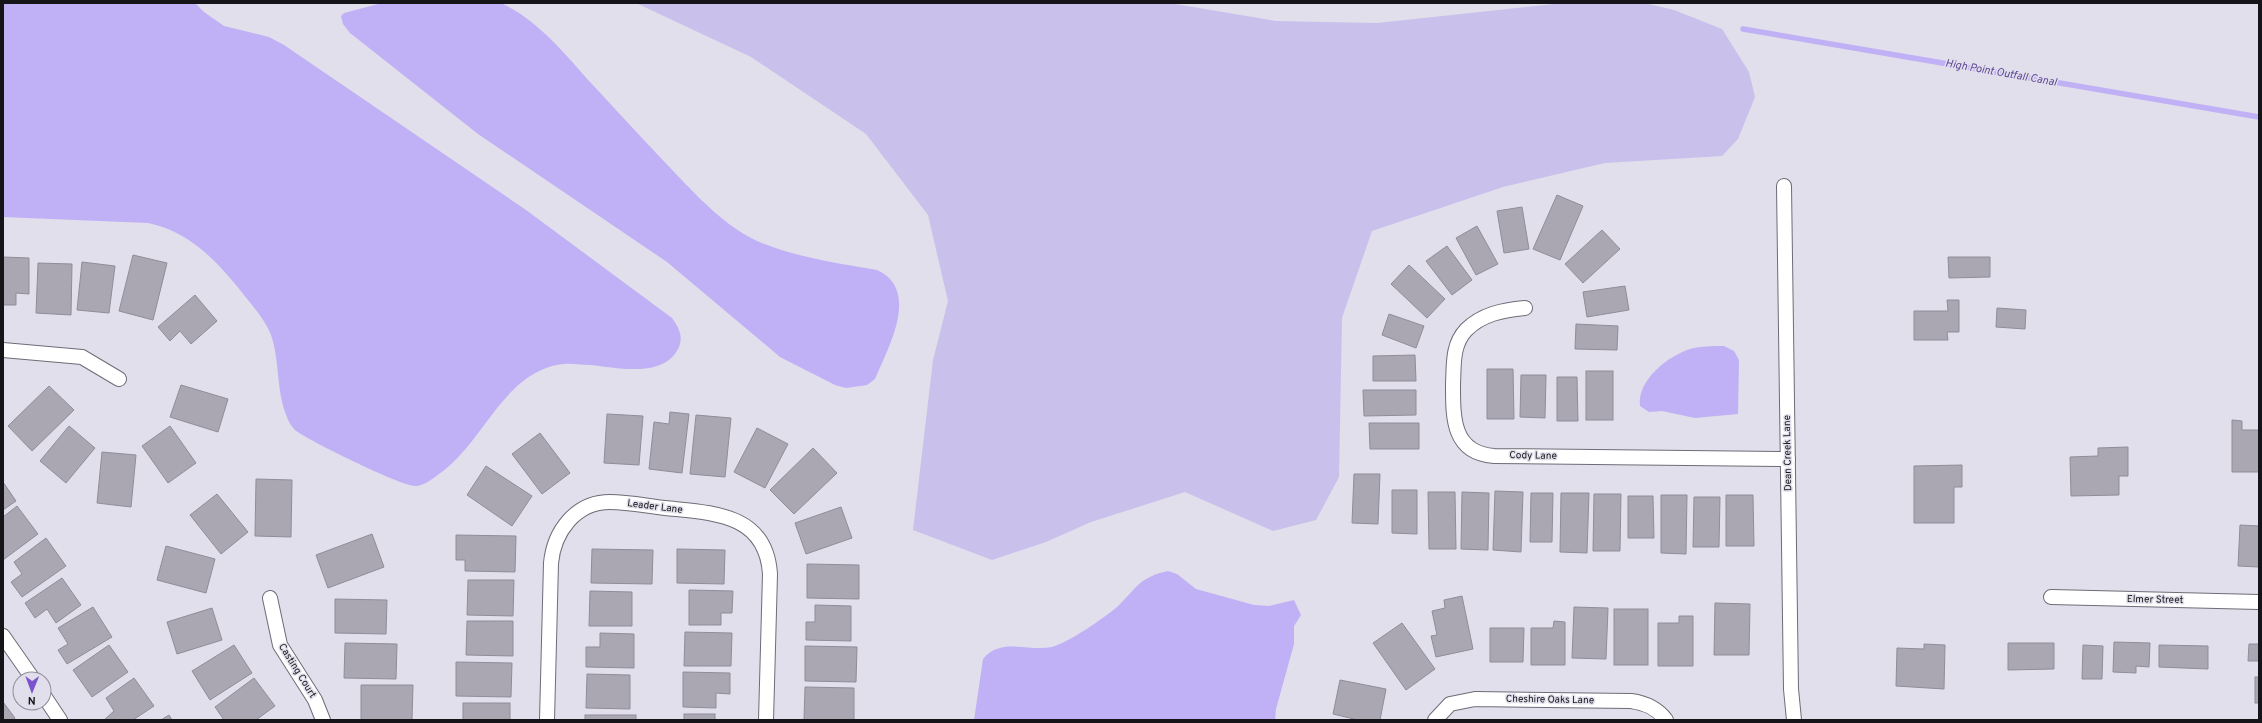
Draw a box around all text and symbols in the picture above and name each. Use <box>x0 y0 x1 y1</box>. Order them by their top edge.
water label: High Point Outfall Canal <box>1944 56 2059 90</box>
street label: Dean Creek Lane <box>1781 415 1795 491</box>
street label: Cody Lane <box>1509 449 1557 463</box>
street label: Leader Lane <box>627 497 683 517</box>
street label: Elmer Street <box>2127 593 2184 607</box>
street label: Casting Court <box>275 641 319 701</box>
north arrow <box>12 671 52 711</box>
text: N <box>28 693 36 707</box>
street label: Cheshire Oaks Lane <box>1506 693 1594 707</box>

